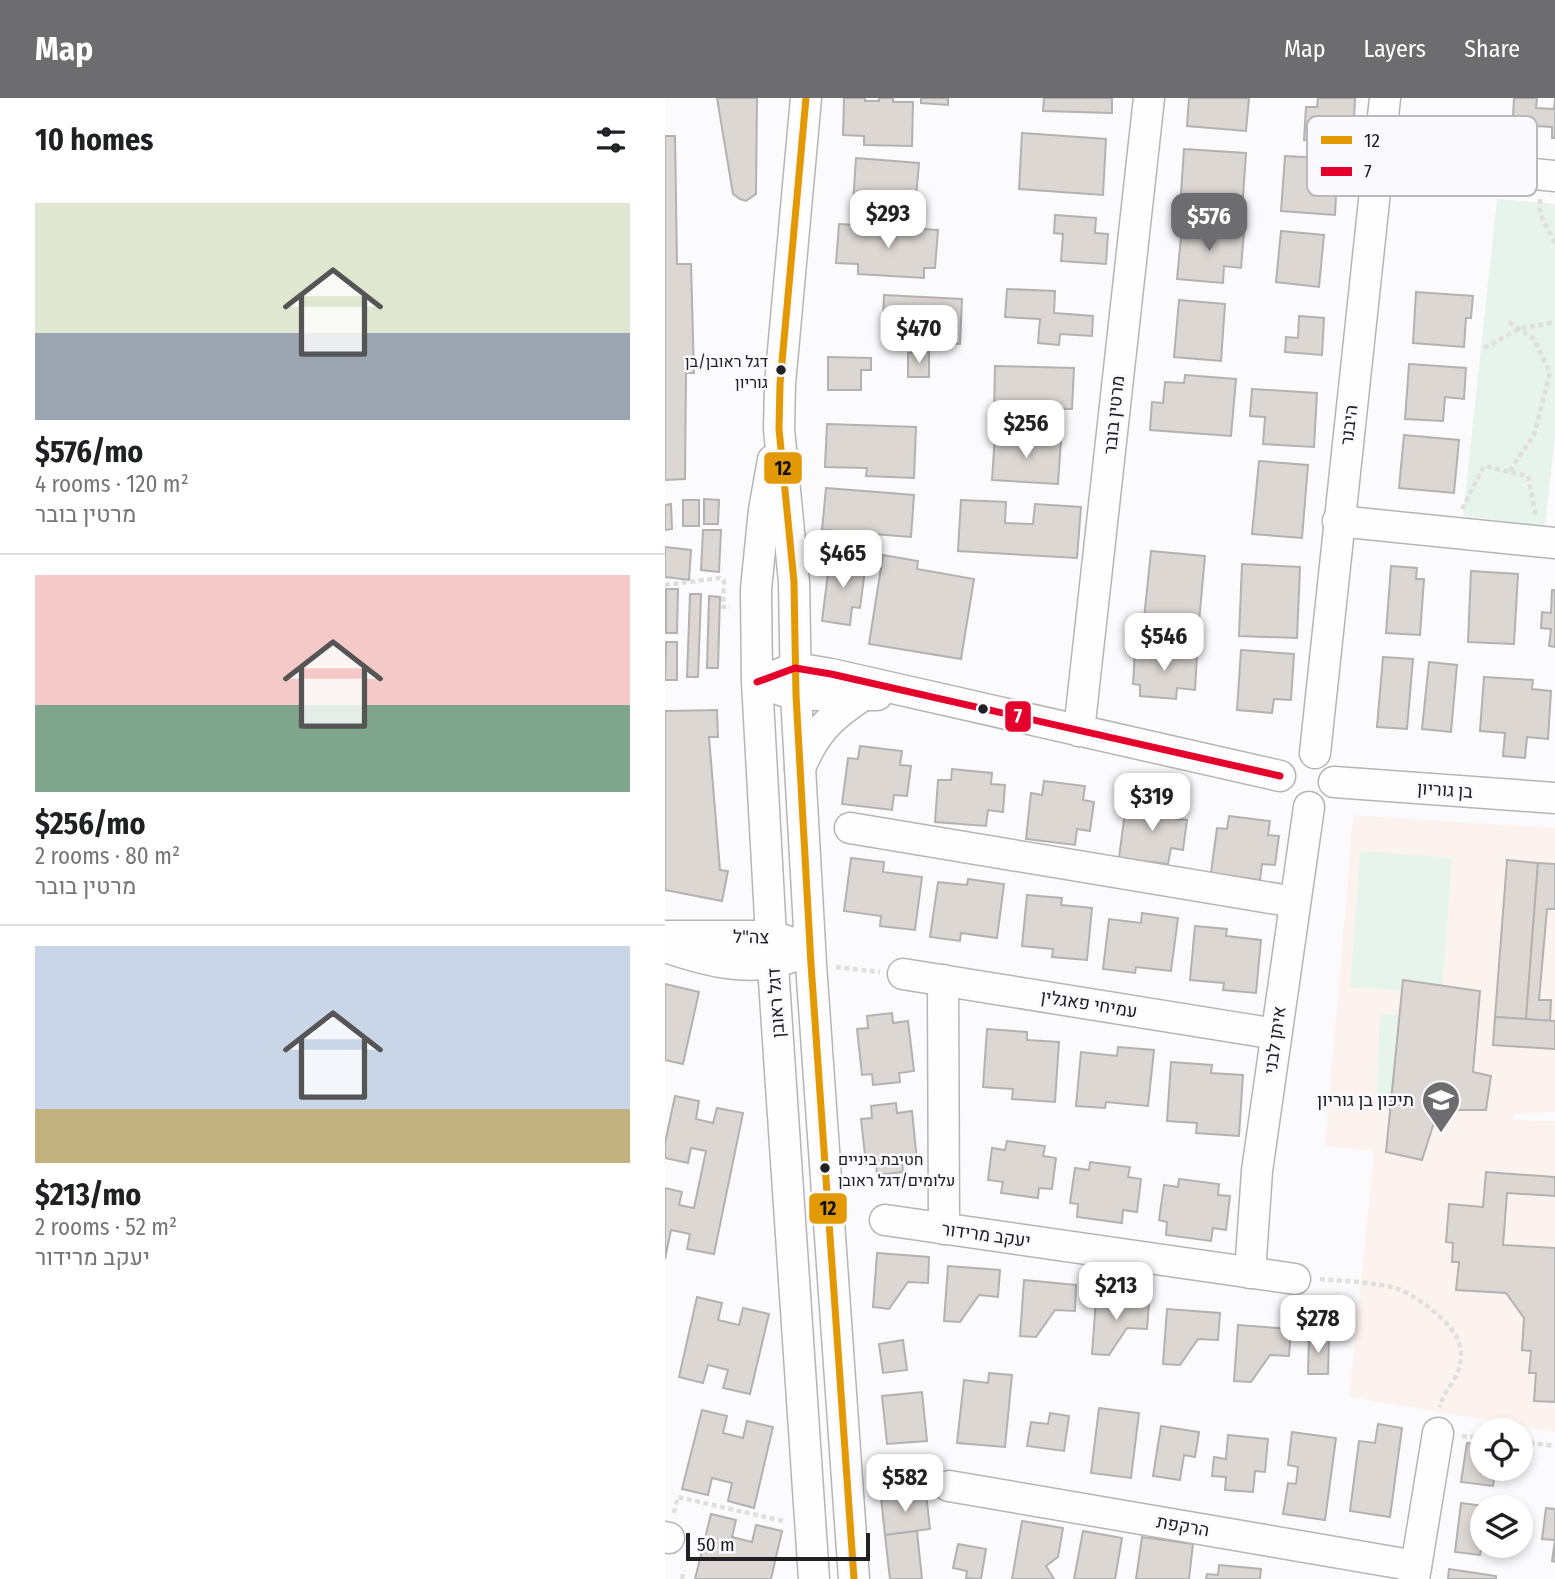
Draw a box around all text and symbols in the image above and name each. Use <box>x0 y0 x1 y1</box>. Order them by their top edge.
text: Map <box>35 29 93 69</box>
text: Map <box>1284 35 1326 63</box>
text: Layers <box>1364 35 1426 63</box>
text: Share <box>1464 35 1520 63</box>
legend <box>1307 116 1537 196</box>
icon: filters <box>592 121 630 159</box>
text: 10 homes <box>35 122 153 158</box>
text: 12 <box>1364 129 1380 152</box>
text: 7 <box>1364 160 1372 183</box>
pin: $293 <box>847 190 929 250</box>
pin: $576 <box>1168 194 1250 253</box>
text: $293 <box>866 199 910 227</box>
text: $576 <box>1187 202 1231 230</box>
icon: home <box>270 249 396 375</box>
pin: $470 <box>878 306 960 365</box>
text: $470 <box>897 314 941 342</box>
place label: דגל ראובן/בן גוריון <box>685 352 768 392</box>
marker: דגל ראובן/בן גוריון <box>774 363 788 377</box>
street label: מרטין בובר <box>1099 374 1129 456</box>
pin: $256 <box>985 400 1067 460</box>
street label: היבנר <box>1336 403 1362 447</box>
text: $256 <box>1003 409 1049 437</box>
text: $576/mo <box>35 434 143 470</box>
line badge: 12 <box>763 451 803 485</box>
text: 12 <box>775 457 792 480</box>
text: 4 rooms · 120 m² <box>35 470 189 498</box>
text: מרטין בובר <box>35 500 136 528</box>
pin: $465 <box>802 531 884 590</box>
text: $465 <box>820 539 866 567</box>
pin: $546 <box>1123 614 1205 673</box>
icon: home <box>270 621 396 747</box>
text: $546 <box>1141 622 1187 650</box>
line badge: 7 <box>1004 700 1032 733</box>
unlabelled marker <box>976 702 990 716</box>
text: 7 <box>1014 705 1022 728</box>
pin: $319 <box>1111 774 1193 833</box>
street label: בן גוריון <box>1416 777 1474 803</box>
text: $319 <box>1130 782 1174 810</box>
text: $256/mo <box>35 806 145 842</box>
text: 2 rooms · 80 m² <box>35 842 180 870</box>
text: מרטין בובר <box>35 872 136 900</box>
street label: צה"ל <box>733 926 770 948</box>
street label: דגל ראובן <box>763 967 789 1039</box>
street label: עמיחי פאגלין <box>1039 986 1139 1022</box>
icon: home <box>270 992 396 1118</box>
street label: איתן לבני <box>1259 1005 1291 1075</box>
school or university icon: תיכון בן גוריון <box>1420 1079 1462 1134</box>
place label: תיכון בן גוריון <box>1317 1089 1414 1111</box>
place label: חטיבת ביניים עלומים/דגל ראובן <box>838 1150 955 1190</box>
marker: חטיבת ביניים עלומים/דגל ראובן <box>818 1161 832 1175</box>
text: $213/mo <box>35 1177 141 1213</box>
line badge: 12 <box>808 1192 848 1225</box>
text: 12 <box>820 1197 837 1220</box>
text: 2 rooms · 52 m² <box>35 1213 177 1241</box>
street label: יעקב מרידור <box>940 1218 1032 1252</box>
text: יעקב מרידור <box>35 1243 150 1271</box>
pin: $213 <box>1075 1262 1157 1322</box>
text: $213 <box>1095 1271 1137 1299</box>
pin: $278 <box>1277 1296 1359 1355</box>
text: $278 <box>1296 1304 1340 1332</box>
map controls <box>1470 1418 1533 1558</box>
button: locate <box>1470 1418 1533 1481</box>
pin: $582 <box>864 1454 946 1514</box>
text: $582 <box>882 1463 928 1491</box>
button: layers <box>1470 1495 1533 1558</box>
street label: הרקפת <box>1155 1511 1211 1541</box>
scale bar <box>686 1530 870 1562</box>
text: 50 m <box>697 1533 735 1556</box>

